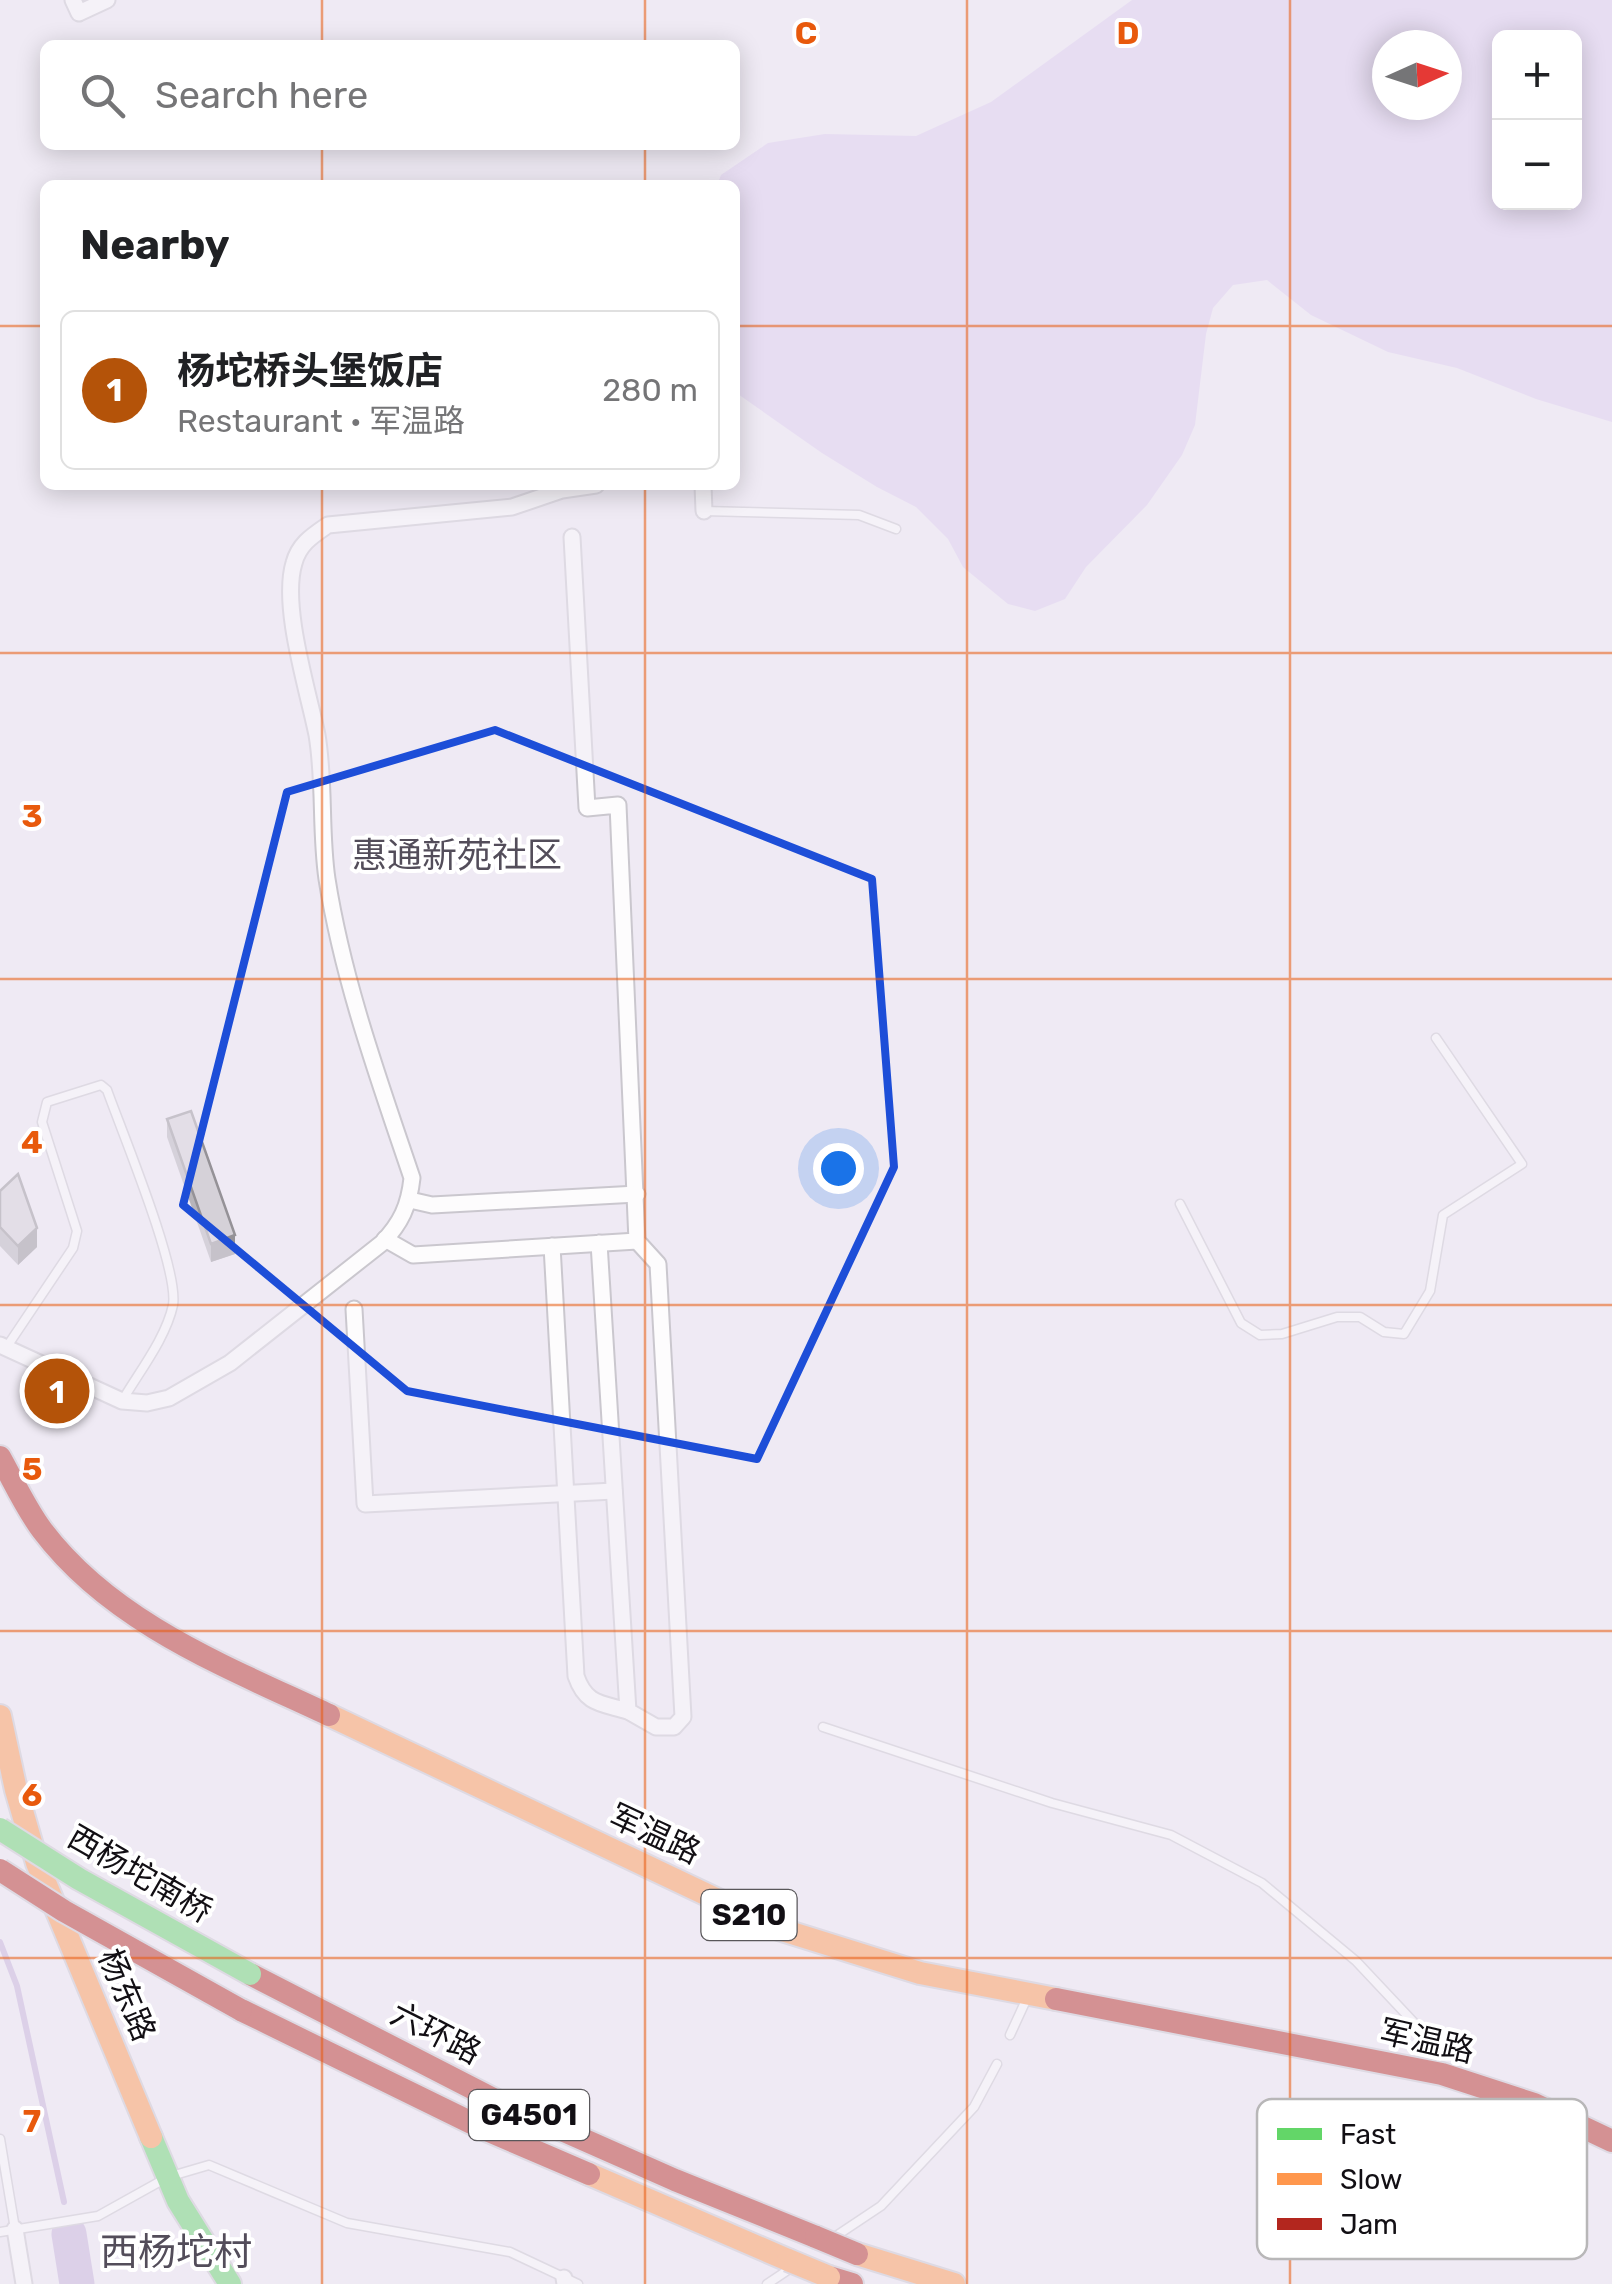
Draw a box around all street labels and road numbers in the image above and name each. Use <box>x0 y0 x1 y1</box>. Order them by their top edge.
street label: 军温路 <box>603 1796 707 1872</box>
street label: 西杨坨南桥 <box>61 1818 219 1930</box>
road number: S210 <box>702 1890 796 1940</box>
street label: 杨东路 <box>91 1943 163 2047</box>
street label: 六环路 <box>385 1994 487 2072</box>
street label: 军温路 <box>1376 2012 1478 2070</box>
road number: G4501 <box>469 2090 589 2140</box>

